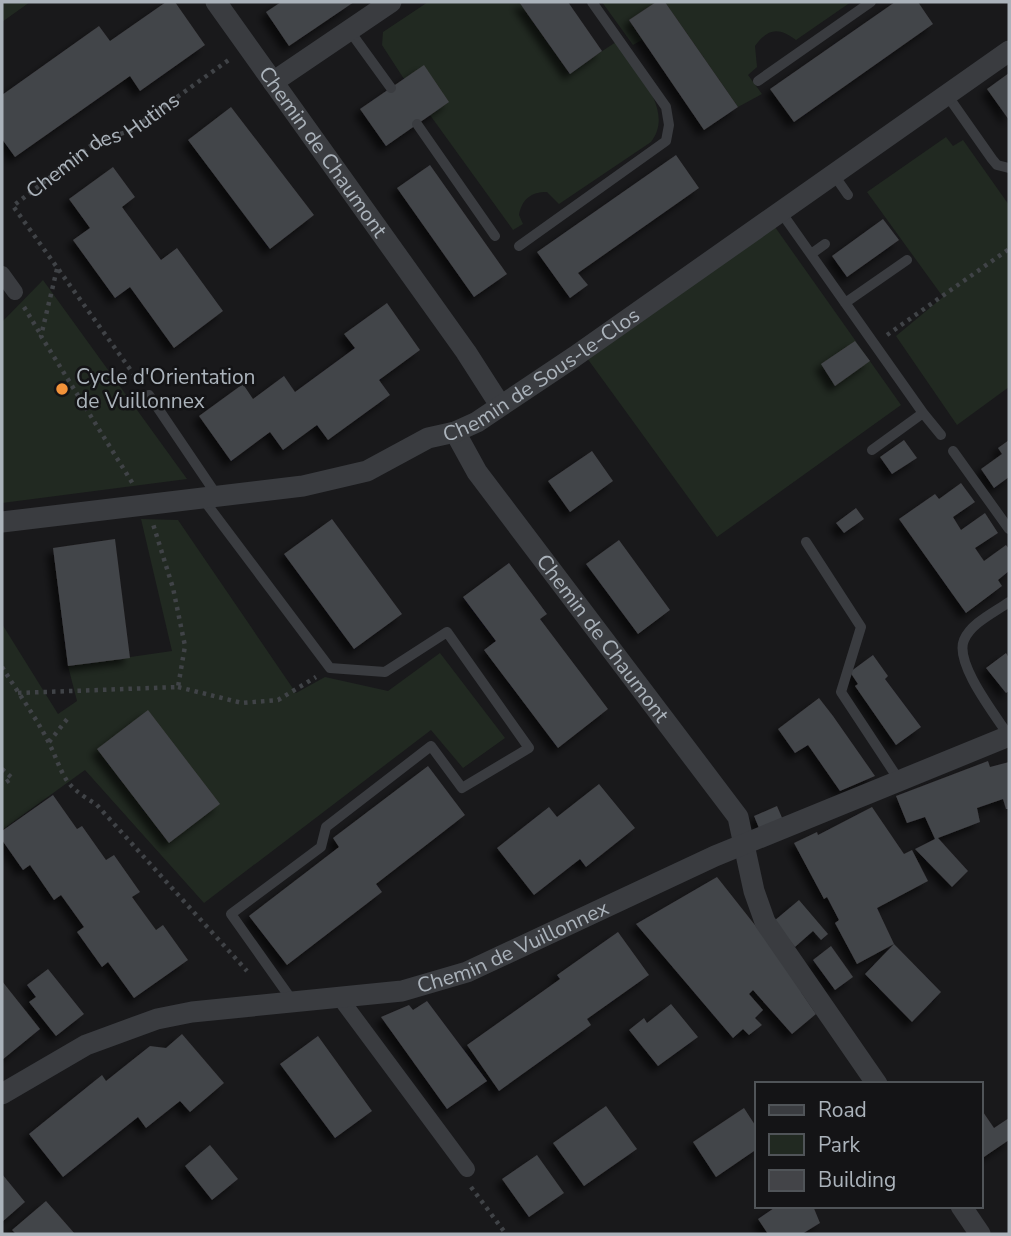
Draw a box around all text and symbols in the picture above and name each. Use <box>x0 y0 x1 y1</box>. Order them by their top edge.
street label: Chemin de Chaumont <box>252 60 394 244</box>
street label: Chemin des Hutins <box>20 86 185 205</box>
street label: Chemin de Sous-le-Clos <box>440 301 645 448</box>
place label: Cycle d'Orientation de Vuillonnex <box>76 363 256 415</box>
marker: Cycle d'Orientation de Vuillonnex <box>54 381 70 397</box>
street label: Chemin de Chaumont <box>530 548 676 729</box>
street label: Chemin de Vuillonnex <box>414 894 613 1000</box>
legend <box>755 1082 983 1208</box>
text: Road <box>818 1096 867 1124</box>
text: Park <box>818 1131 860 1159</box>
text: Building <box>818 1166 896 1194</box>

